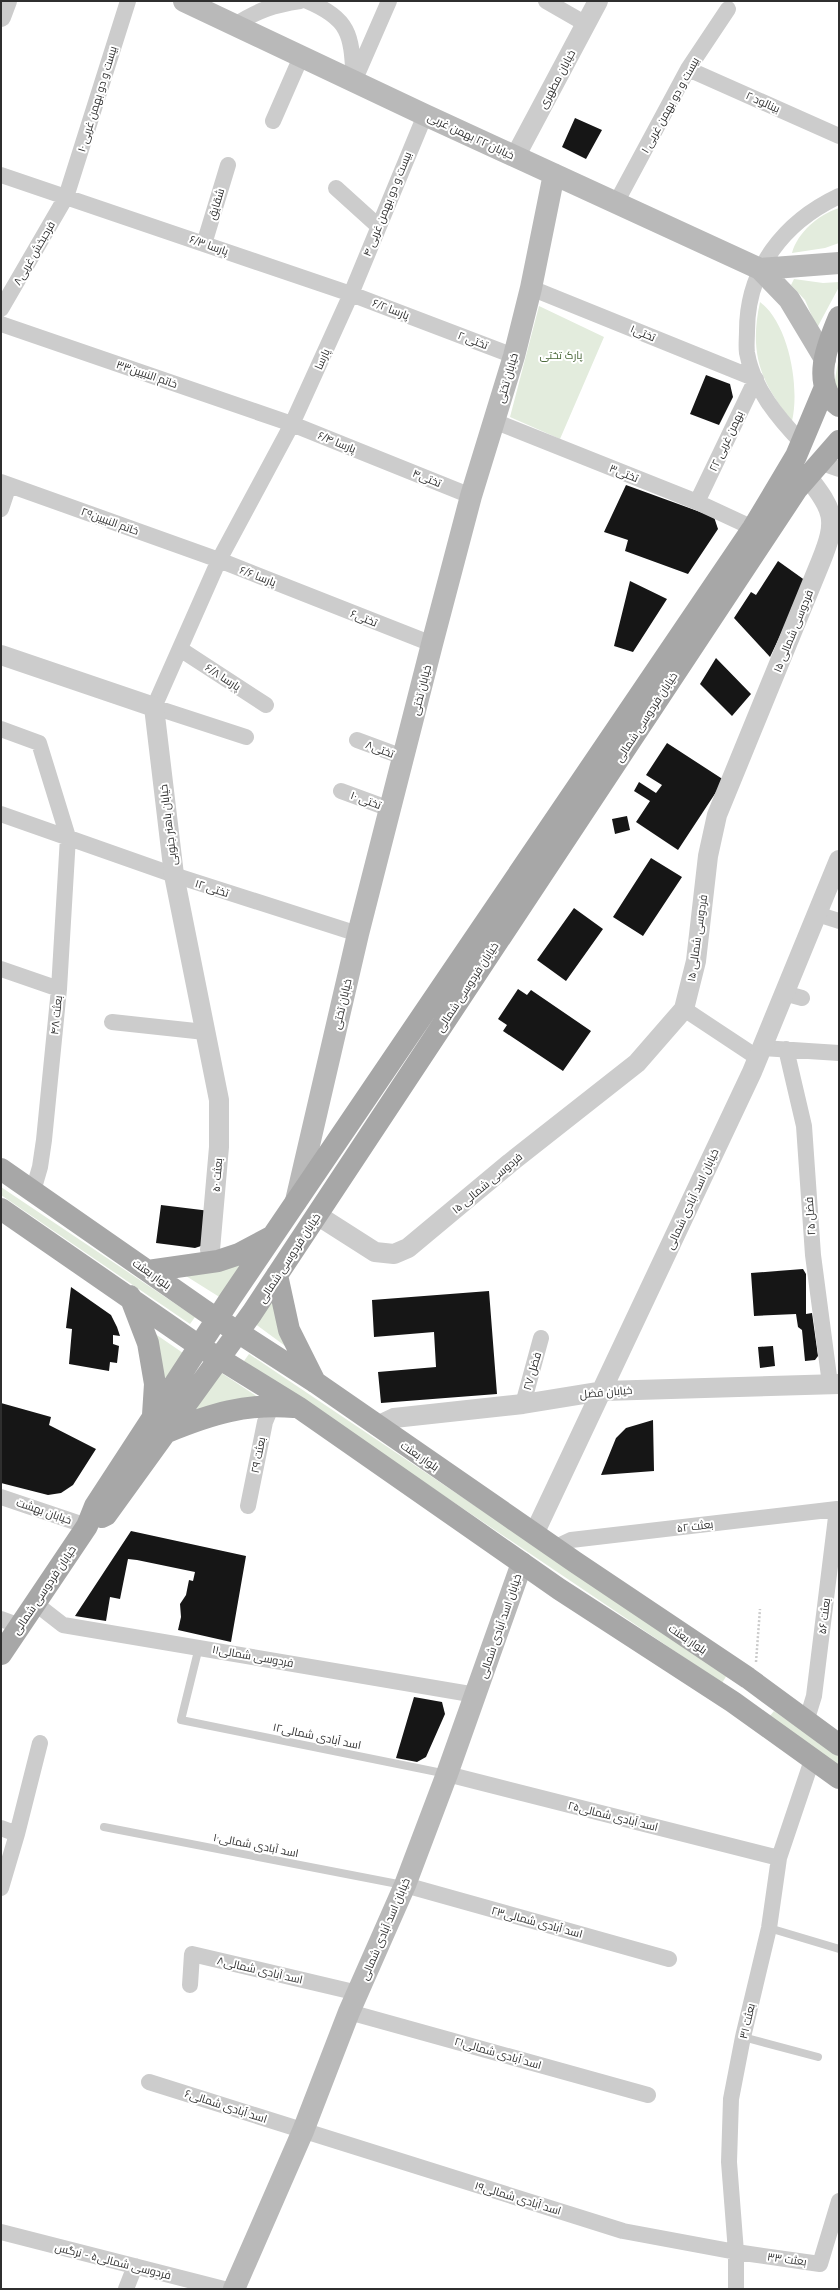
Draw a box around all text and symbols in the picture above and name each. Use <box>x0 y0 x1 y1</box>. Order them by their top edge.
street label: بیست و دو بهمن غربی ۱۰ <box>74 44 120 154</box>
street label: خیابان مطهری <box>536 47 578 111</box>
street label: بیست و دو بهمن غربی ۱ <box>638 55 702 155</box>
street label: بینالود ۲ <box>744 88 782 116</box>
street label: خیابان ۲۲ بهمن غربی <box>425 110 517 162</box>
street label: بیست و دو بهمن غربی ۴ <box>360 150 414 258</box>
street label: شقایق <box>205 187 227 221</box>
street label: فرحبخش غربی۸ <box>10 218 58 288</box>
street label: پارسا ۶/۳ <box>188 232 230 258</box>
street label: پارسا ۶/۲ <box>371 296 412 322</box>
street label: تختی۱ <box>628 322 658 344</box>
street label: تختی ۲ <box>456 328 490 352</box>
street label: پارسا <box>311 346 333 372</box>
park label: پارک تختی <box>539 348 583 362</box>
street label: خیابان تختی <box>493 351 521 405</box>
street label: خاتم النبیین۳۳ <box>114 357 179 392</box>
street label: ۲۲ بهمن غربی <box>706 408 746 473</box>
street label: پارسا ۶/۴ <box>316 428 358 456</box>
street label: تختی۳ <box>607 461 641 485</box>
street label: تختی۴ <box>411 466 444 490</box>
street label: خاتم النبیین۲۹ <box>79 504 141 539</box>
street label: پارسا ۶/۶ <box>238 563 278 589</box>
street label: فردوسی شمالی ۱۵ <box>770 588 816 674</box>
street label: تختی۶ <box>348 606 380 630</box>
street label: پارسا ۶/۸ <box>203 660 243 694</box>
street label: خیابان تختی <box>408 663 434 717</box>
street label: خیابان فردوسی شمالی <box>612 669 680 765</box>
street label: تختی۸ <box>364 737 396 761</box>
street label: خیابان باهنر جنوبی <box>156 784 180 866</box>
street label: تختی ۱۰ <box>349 788 383 812</box>
street label: تختی ۱۲ <box>193 876 231 900</box>
street label: فردوسی شمالی ۱۵ <box>684 894 710 982</box>
street label: خیابان فردوسی شمالی <box>433 939 501 1035</box>
street label: خیابان تختی <box>329 977 355 1031</box>
street label: بعثت ۴۸ <box>47 995 65 1035</box>
street label: خیابان اسد آبادی شمالی <box>663 1146 721 1252</box>
street label: فردوسی شمالی ۱۵ <box>449 1149 525 1217</box>
street label: بعثت ۵۰ <box>209 1158 225 1192</box>
street label: فضل ۲۵ <box>802 1196 818 1236</box>
street label: خیابان فردوسی شمالی <box>255 1210 323 1306</box>
street label: بلوار بعثت <box>130 1256 174 1292</box>
street label: فضل ۲۷ <box>520 1350 544 1392</box>
street label: خیابان فضل <box>579 1383 633 1401</box>
street label: بعثت ۲۹ <box>248 1436 268 1474</box>
street label: بلوار بعثت <box>398 1438 442 1474</box>
street label: خیابان بهشت <box>14 1495 74 1527</box>
street label: بعثت ۵۲ <box>676 1517 714 1535</box>
street label: خیابان فردوسی شمالی <box>9 1543 79 1637</box>
street label: خیابان اسد آبادی شمالی <box>476 1572 524 1680</box>
street label: بعثت ۵۶ <box>815 1597 833 1635</box>
street label: بلوار بعثت <box>666 1621 710 1657</box>
street label: فردوسی شمالی۱۱ <box>211 1642 295 1670</box>
street label: اسد آبادی شمالی۱۲ <box>272 1720 362 1752</box>
street label: اسد آبادی شمالی۲۵ <box>567 1798 659 1834</box>
street label: اسد آبادی شمالی۱۰ <box>212 1830 300 1860</box>
street label: خیابان اسد آبادی شمالی <box>357 1876 413 1982</box>
street label: اسد آبادی شمالی۲۳ <box>490 1903 584 1941</box>
street label: اسد آبادی شمالی۸ <box>216 1953 304 1987</box>
street label: بعثت ۳۱ <box>736 2002 758 2040</box>
street label: اسد آبادی شمالی۲۱ <box>453 2034 543 2072</box>
street label: اسد آبادی شمالی۶ <box>183 2086 269 2126</box>
street label: اسد آبادی شمالی۱۹ <box>473 2178 563 2218</box>
street label: فردوسی شمالی۵ - نرگس <box>53 2240 173 2282</box>
street label: بعثت ۳۳ <box>766 2249 808 2269</box>

